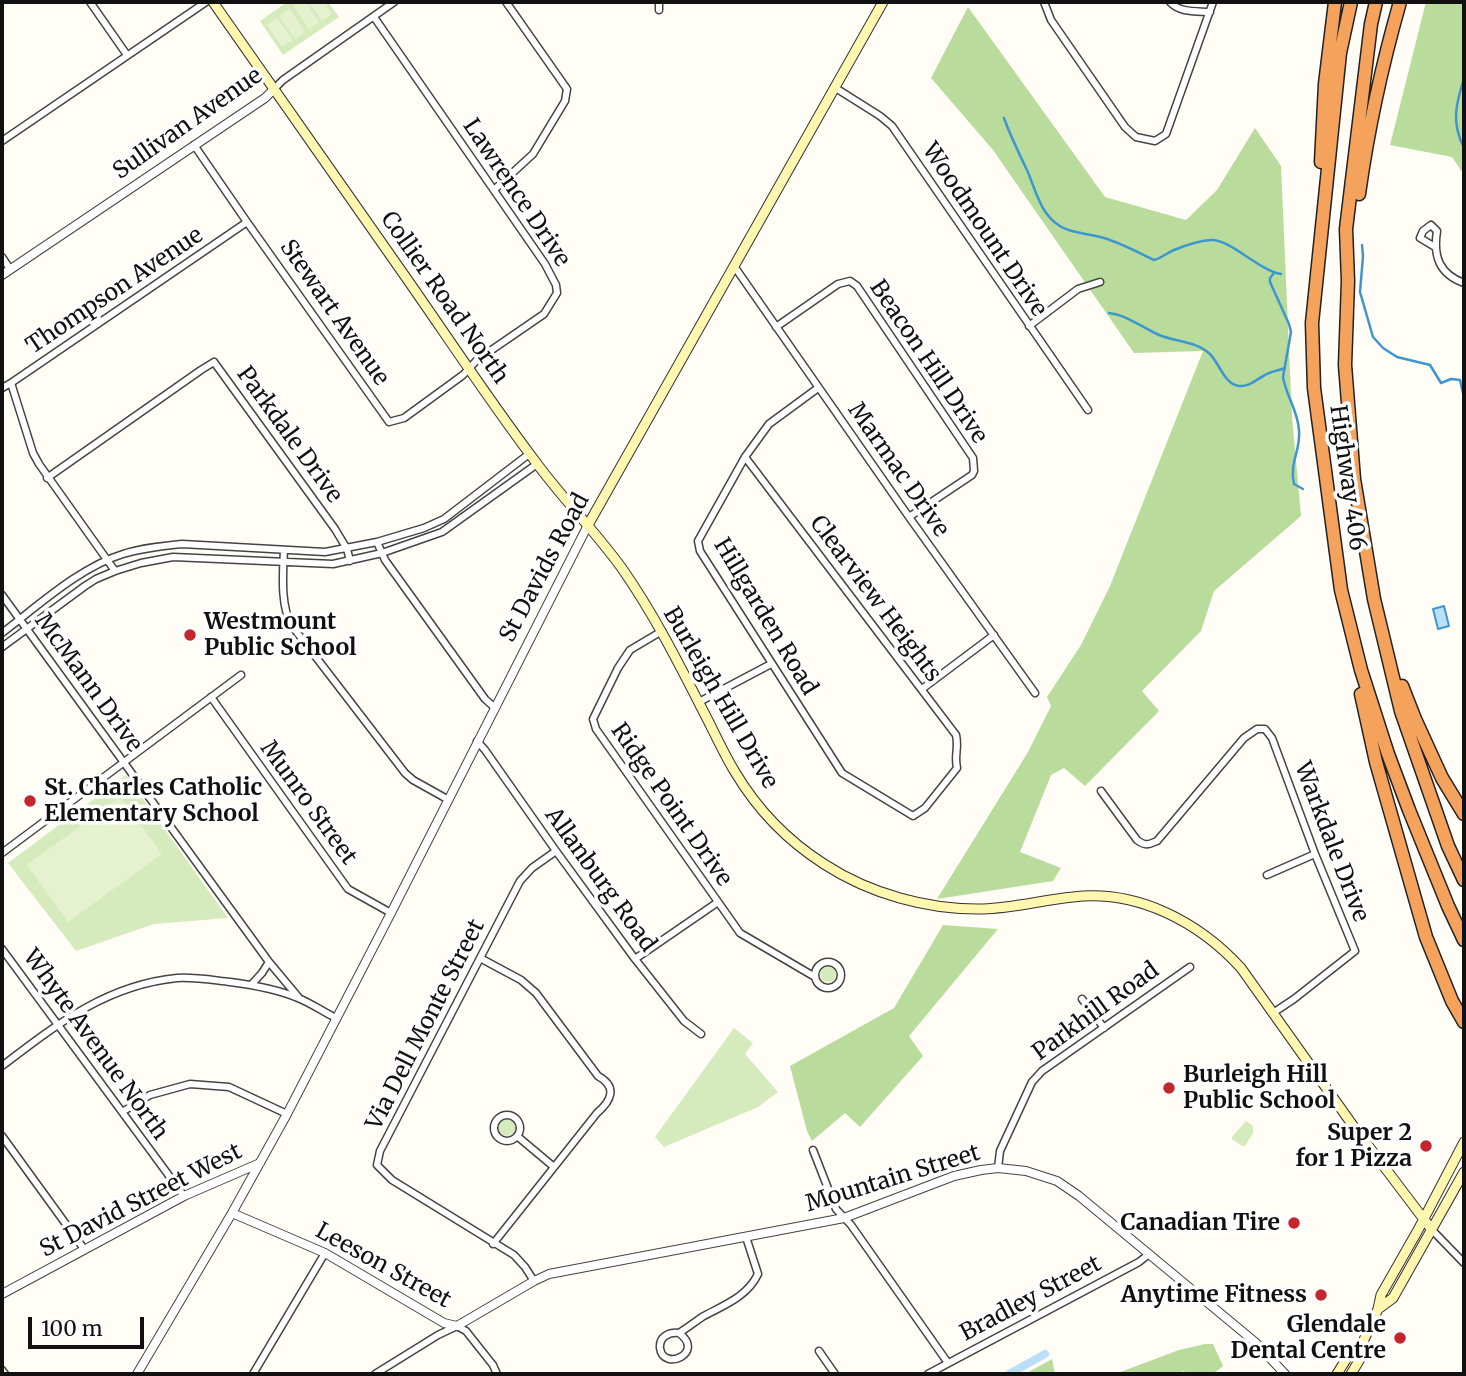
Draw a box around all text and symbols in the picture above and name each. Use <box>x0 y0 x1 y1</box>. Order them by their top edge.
street label: Sullivan Avenue <box>108 62 268 186</box>
street label: Lawrence Drive <box>456 114 576 272</box>
street label: Woodmount Drive <box>916 138 1052 322</box>
street label: Collier Road North <box>374 207 514 389</box>
street label: Thompson Avenue <box>21 222 209 360</box>
street label: Stewart Avenue <box>274 235 394 391</box>
street label: Beacon Hill Drive <box>863 275 993 449</box>
street label: Parkdale Drive <box>230 362 348 508</box>
street label: Marmac Drive <box>842 398 954 542</box>
street label: Highway 406 <box>1323 403 1371 553</box>
street label: St Davids Road <box>494 489 596 647</box>
street label: Clearview Heights <box>804 510 946 688</box>
street label: Hillgarden Road <box>707 534 823 700</box>
street label: Burleigh Hill Drive <box>657 602 783 794</box>
street label: McMann Drive <box>28 608 148 758</box>
place label: Westmount Public School <box>204 608 356 662</box>
marker: Westmount Public School <box>182 627 198 643</box>
street label: Ridge Point Drive <box>604 718 738 892</box>
street label: Munro Street <box>254 736 362 870</box>
street label: Warkdale Drive <box>1288 758 1374 926</box>
place label: St. Charles Catholic Elementary School <box>44 774 262 828</box>
marker: St. Charles Catholic Elementary School <box>22 793 38 809</box>
street label: Allanburg Road <box>539 803 661 957</box>
street label: Via Dell Monte Street <box>361 915 491 1135</box>
street label: Whyte Avenue North <box>17 944 173 1146</box>
street label: Parkhill Road <box>1028 957 1164 1067</box>
place label: Burleigh Hill Public School <box>1183 1061 1335 1115</box>
marker: Burleigh Hill Public School <box>1161 1080 1177 1096</box>
place label: Super 2 for 1 Pizza <box>1295 1119 1412 1173</box>
street label: St David Street West <box>36 1138 246 1264</box>
marker: Super 2 for 1 Pizza <box>1418 1138 1434 1154</box>
street label: Mountain Street <box>803 1139 983 1219</box>
place label: Canadian Tire <box>1121 1209 1280 1237</box>
marker: Canadian Tire <box>1286 1215 1302 1231</box>
street label: Leeson Street <box>311 1217 455 1315</box>
street label: Bradley Street <box>956 1250 1106 1348</box>
place label: Anytime Fitness <box>1121 1281 1307 1309</box>
marker: Anytime Fitness <box>1313 1287 1329 1303</box>
scale bar <box>32 1302 147 1346</box>
place label: Glendale Dental Centre <box>1230 1311 1386 1365</box>
text: 100 m <box>41 1315 103 1342</box>
marker: Glendale Dental Centre <box>1392 1330 1408 1346</box>

